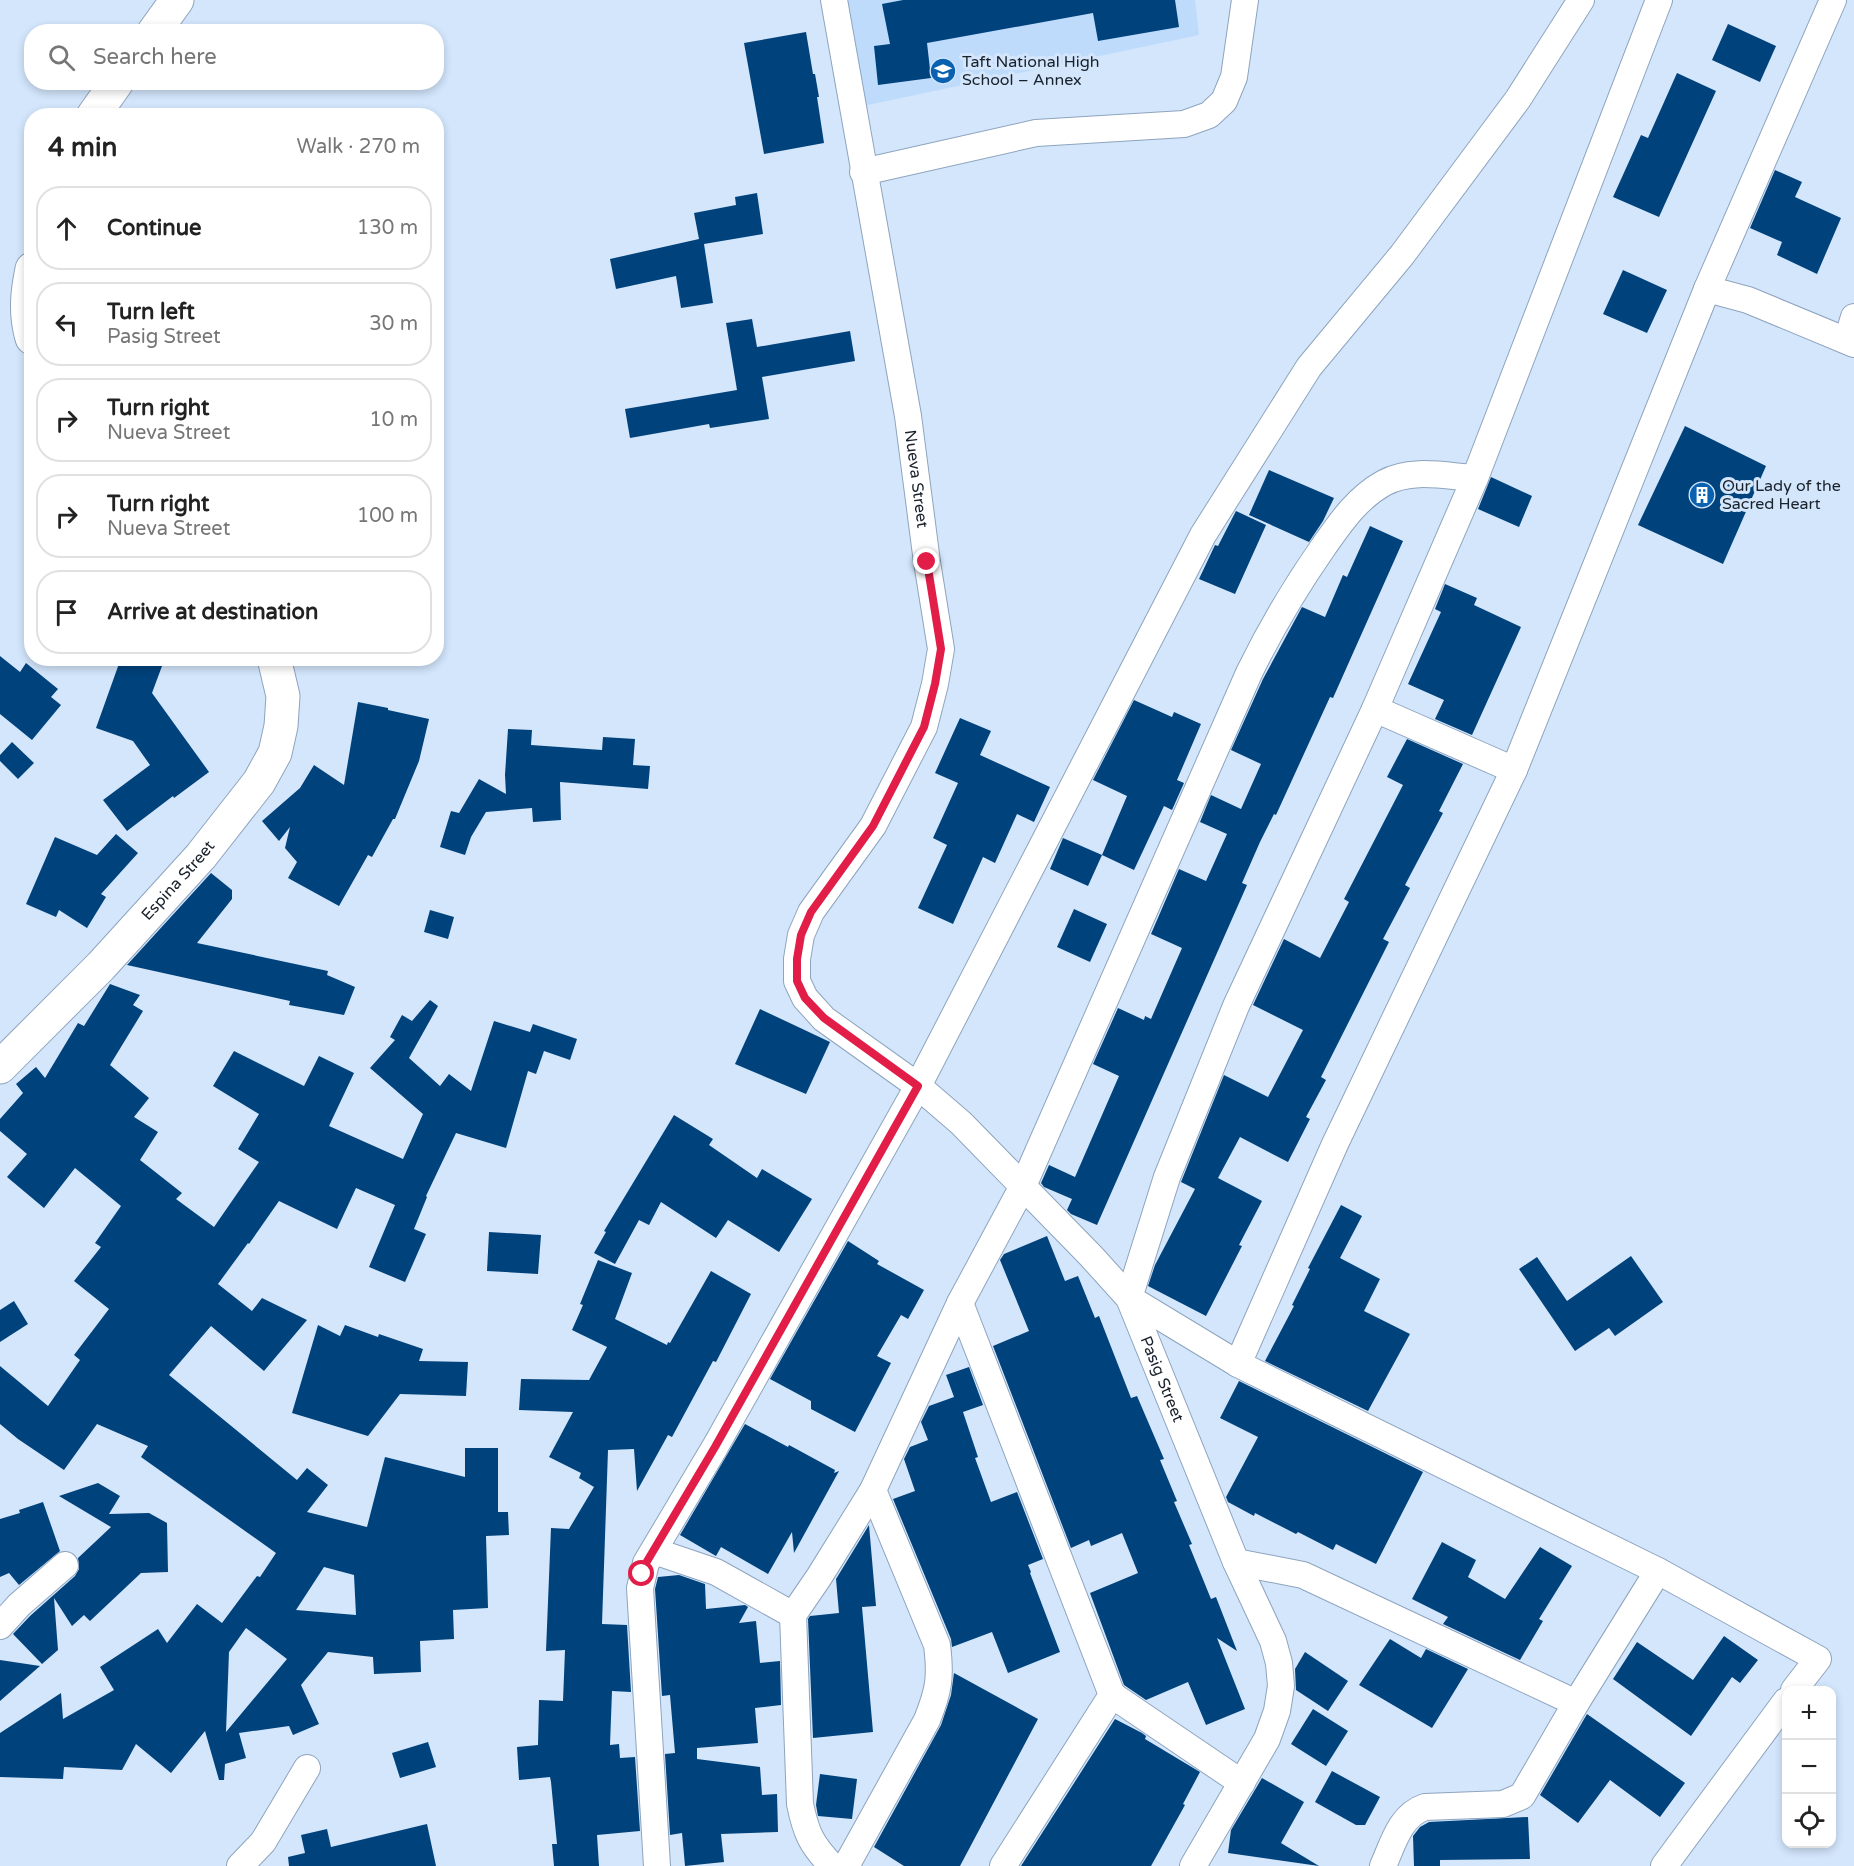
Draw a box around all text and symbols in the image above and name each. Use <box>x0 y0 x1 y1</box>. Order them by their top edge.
search box <box>24 24 444 90</box>
icon: search <box>45 41 78 74</box>
text: Search here <box>93 44 217 70</box>
place label: Taft National High School – Annex <box>962 52 1100 90</box>
school or university icon: Taft National High School – Annex <box>928 56 958 86</box>
text: 4 min <box>48 132 117 163</box>
text: Walk · 270 m <box>297 135 420 159</box>
icon: ahead <box>50 212 83 245</box>
text: Continue <box>107 215 202 241</box>
text: 130 m <box>357 216 418 240</box>
text: Turn left <box>107 299 195 325</box>
icon: left <box>50 308 83 341</box>
text: 30 m <box>369 312 418 336</box>
text: Pasig Street <box>107 325 221 349</box>
text: Turn right <box>107 395 209 421</box>
icon: right <box>50 404 83 437</box>
text: 10 m <box>369 408 418 432</box>
text: Nueva Street <box>107 421 230 445</box>
street label: Nueva Street <box>900 429 932 529</box>
place label: Our Lady of the Sacred Heart <box>1722 476 1841 514</box>
building icon: Our Lady of the Sacred Heart <box>1687 480 1717 510</box>
text: Turn right <box>107 491 209 517</box>
icon: right <box>50 500 83 533</box>
text: 100 m <box>357 504 418 528</box>
text: Nueva Street <box>107 517 230 541</box>
route end <box>913 548 939 574</box>
icon: arrive <box>50 596 83 629</box>
text: Arrive at destination <box>107 599 318 625</box>
street label: Espina Street <box>137 837 219 925</box>
street label: Pasig Street <box>1136 1333 1188 1425</box>
route start <box>628 1560 654 1586</box>
map controls <box>1782 1686 1836 1848</box>
button: + <box>1782 1686 1836 1740</box>
button: − <box>1782 1740 1836 1794</box>
button: locate <box>1782 1794 1836 1848</box>

